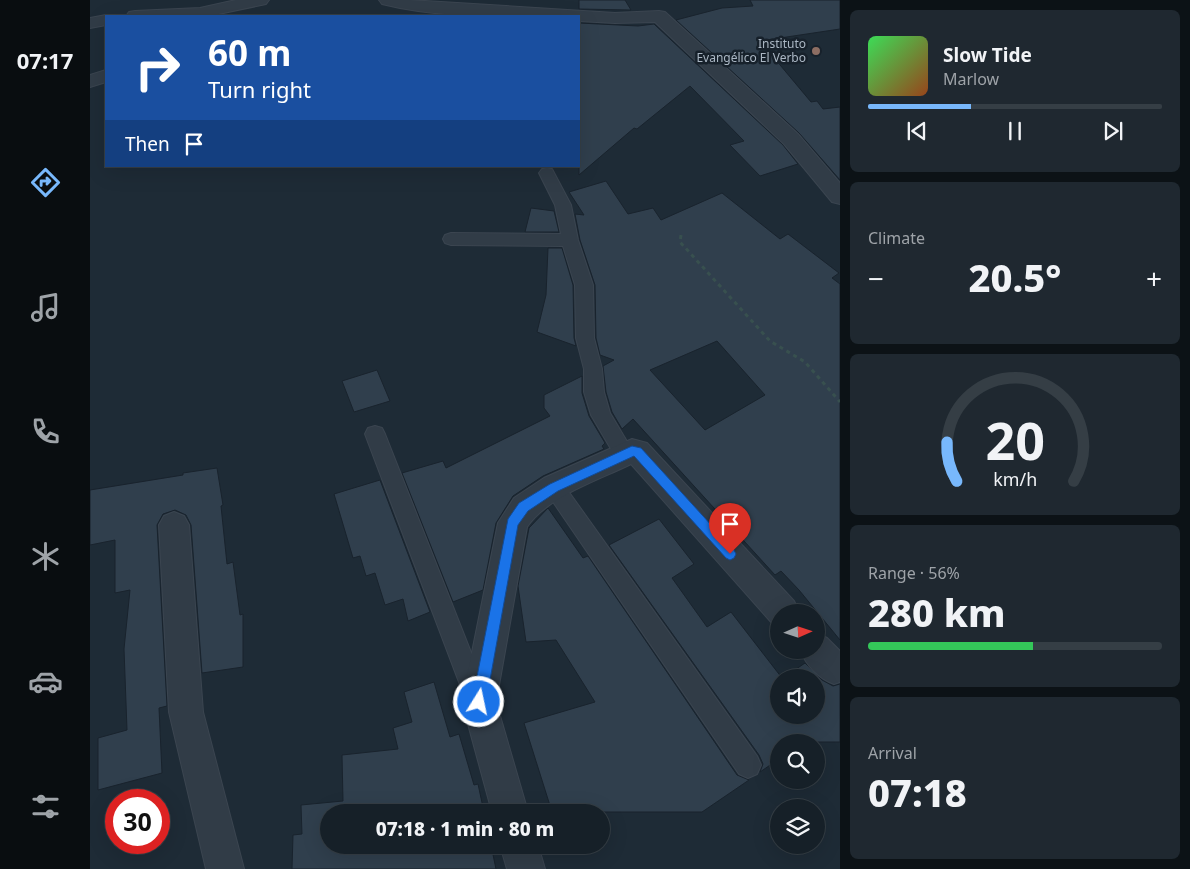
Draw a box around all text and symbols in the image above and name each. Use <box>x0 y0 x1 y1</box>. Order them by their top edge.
text: 60 m <box>208 29 291 76</box>
icon: right <box>125 35 190 100</box>
place label: Instituto Evangélico El Verbo <box>696 35 806 66</box>
text: Slow Tide <box>943 42 1032 68</box>
text: 07:17 <box>17 45 73 75</box>
marker: Instituto Evangélico El Verbo <box>810 45 822 57</box>
text: Marlow <box>943 68 999 90</box>
text: Turn right <box>208 74 311 104</box>
icon: previous <box>903 117 931 145</box>
icon: pause <box>1001 117 1029 145</box>
icon: next <box>1099 117 1127 145</box>
icon: arrive <box>180 130 208 158</box>
text: Then <box>125 131 170 157</box>
icon: directions <box>28 165 63 200</box>
text: Climate <box>868 227 925 249</box>
text: 20.5° <box>969 251 1061 303</box>
text: − <box>868 259 884 297</box>
text: + <box>1146 259 1162 297</box>
icon: music <box>28 290 63 325</box>
text: 20 <box>985 404 1045 475</box>
icon: phone <box>28 414 63 449</box>
text: km/h <box>993 467 1037 491</box>
pin <box>709 503 751 554</box>
icon: arrive <box>716 510 744 538</box>
icon: climate <box>28 539 63 574</box>
text: Range · 56% <box>868 562 960 584</box>
text: 280 km <box>868 586 1006 638</box>
north arrow <box>770 604 825 659</box>
map controls <box>770 604 825 854</box>
icon: car <box>28 664 63 699</box>
button: sound <box>770 669 825 724</box>
position arrow <box>452 675 504 727</box>
button: search <box>770 734 825 789</box>
text: Arrival <box>868 742 917 764</box>
text: 07:18 <box>868 766 967 818</box>
icon: filters <box>28 789 63 824</box>
speed limit sign: 30 <box>105 789 170 854</box>
button: layers <box>770 799 825 854</box>
text: 07:18 · 1 min · 80 m <box>376 816 554 842</box>

